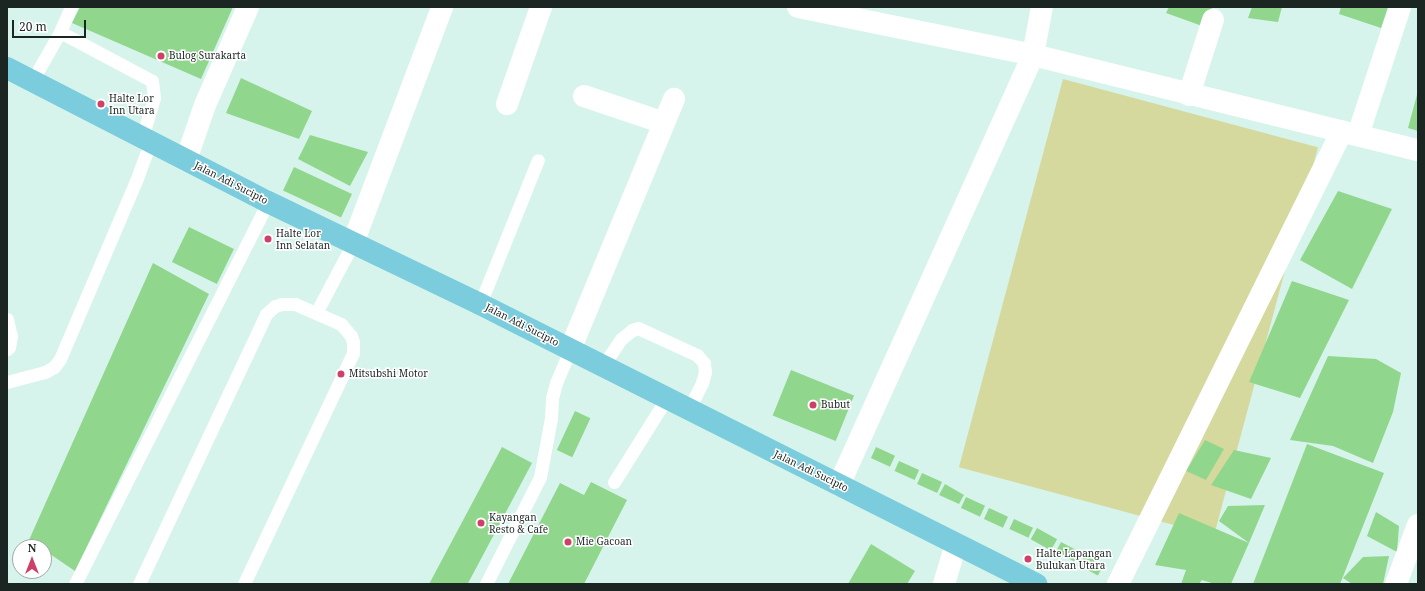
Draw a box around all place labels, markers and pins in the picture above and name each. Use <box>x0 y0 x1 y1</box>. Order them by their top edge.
place label: Bulog Surakarta <box>169 50 246 62</box>
marker: Bulog Surakarta <box>156 51 166 61</box>
place label: Halte Lor Inn Utara <box>109 92 155 116</box>
marker: Halte Lor Inn Utara <box>96 99 106 109</box>
place label: Halte Lor Inn Selatan <box>276 227 330 250</box>
marker: Halte Lor Inn Selatan <box>263 234 273 244</box>
place label: Mitsubshi Motor <box>349 368 428 380</box>
marker: Mitsubshi Motor <box>336 369 346 379</box>
place label: Bubut <box>821 399 850 411</box>
marker: Bubut <box>808 400 818 410</box>
place label: Kayangan Resto & Cafe <box>489 511 548 534</box>
marker: Kayangan Resto & Cafe <box>476 518 486 528</box>
place label: Mie Gacoan <box>576 536 632 548</box>
marker: Mie Gacoan <box>563 537 573 547</box>
place label: Halte Lapangan Bulukan Utara <box>1036 547 1112 570</box>
marker: Halte Lapangan Bulukan Utara <box>1023 554 1033 564</box>

